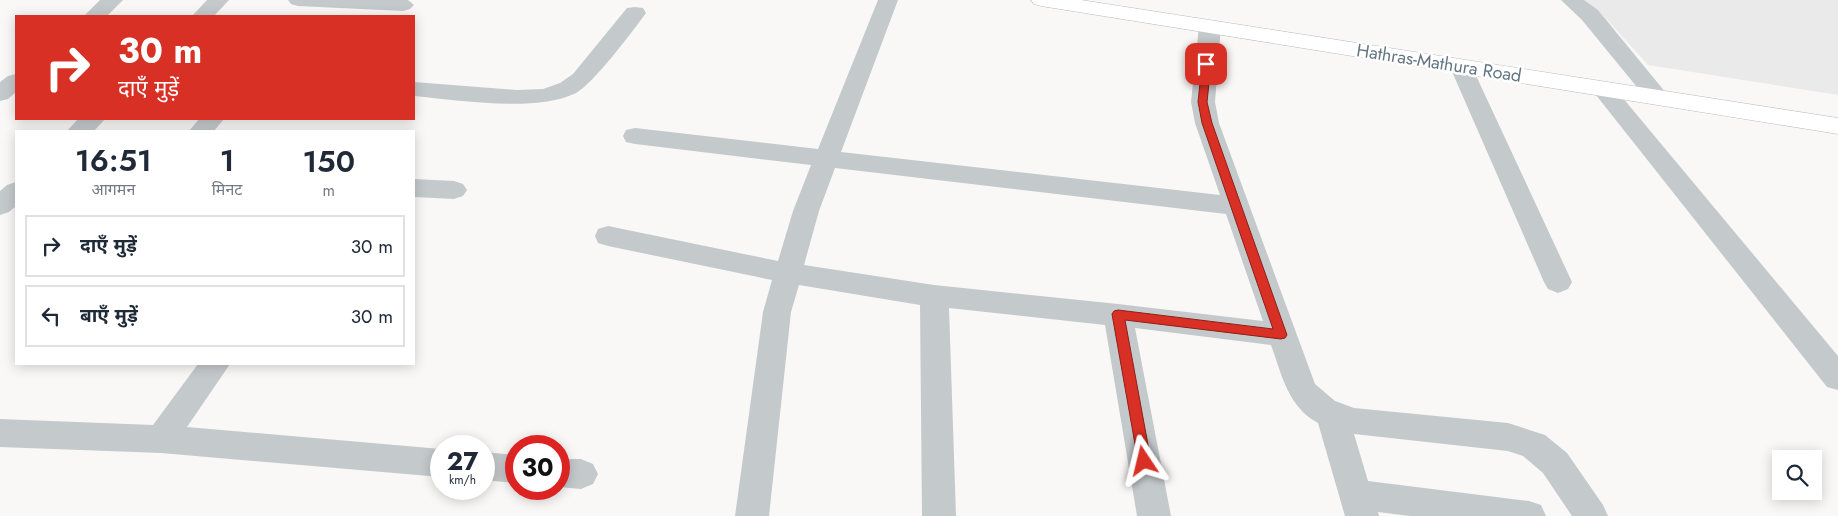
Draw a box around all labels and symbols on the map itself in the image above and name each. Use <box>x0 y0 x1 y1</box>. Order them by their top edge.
street label: Hathras-Mathura Road <box>1355 37 1523 89</box>
pin <box>1185 43 1227 85</box>
position arrow <box>1117 434 1169 486</box>
speed limit sign: 30 <box>505 435 570 500</box>

